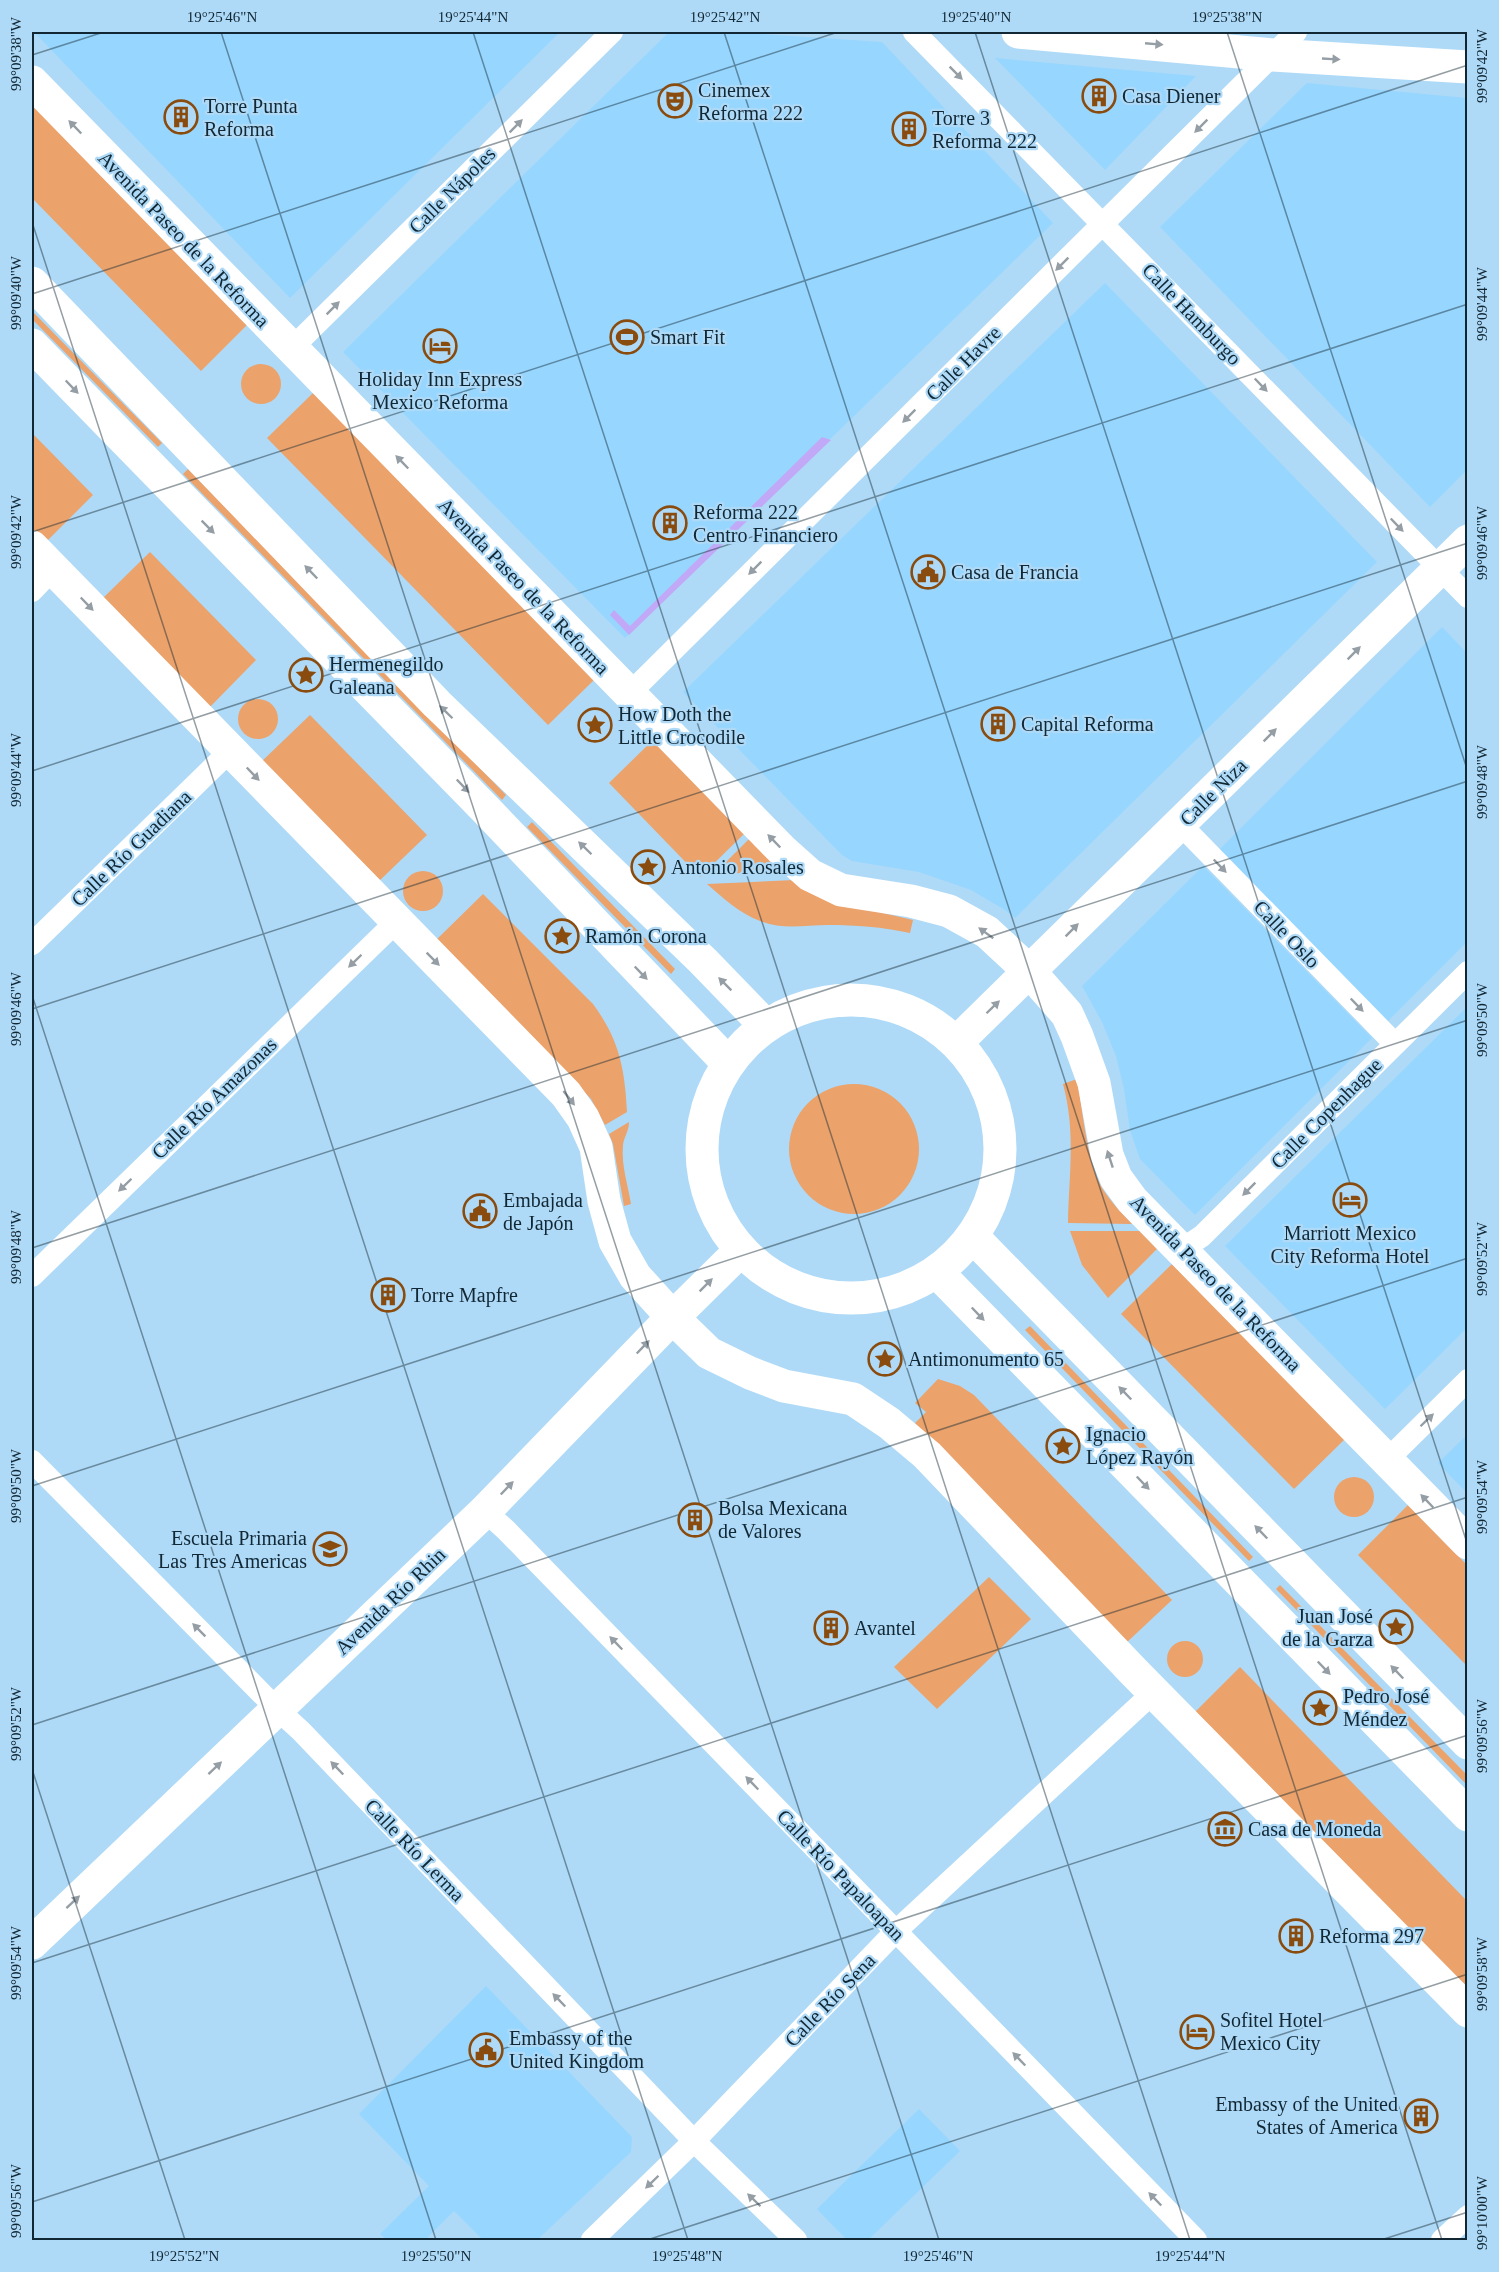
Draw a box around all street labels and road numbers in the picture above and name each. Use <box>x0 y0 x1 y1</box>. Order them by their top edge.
street label: Calle Nápoles <box>404 142 500 238</box>
street label: Avenida Paseo de la Reforma <box>94 146 274 332</box>
street label: Calle Hamburgo <box>1137 259 1246 370</box>
street label: Calle Havre <box>921 321 1005 405</box>
street label: Avenida Paseo de la Reforma <box>434 493 614 679</box>
street label: Calle Niza <box>1175 754 1251 830</box>
street label: Calle Río Guadiana <box>67 785 195 911</box>
street label: Calle Oslo <box>1250 896 1324 972</box>
street label: Calle Río Amazonas <box>147 1033 281 1163</box>
street label: Calle Copenhague <box>1266 1053 1387 1174</box>
street label: Avenida Paseo de la Reforma <box>1126 1190 1306 1376</box>
street label: Avenida Río Rhin <box>331 1543 449 1659</box>
street label: Calle Río Lerma <box>361 1794 469 1906</box>
street label: Calle Río Papaloapan <box>772 1805 909 1946</box>
street label: Calle Río Sena <box>780 1949 880 2051</box>

